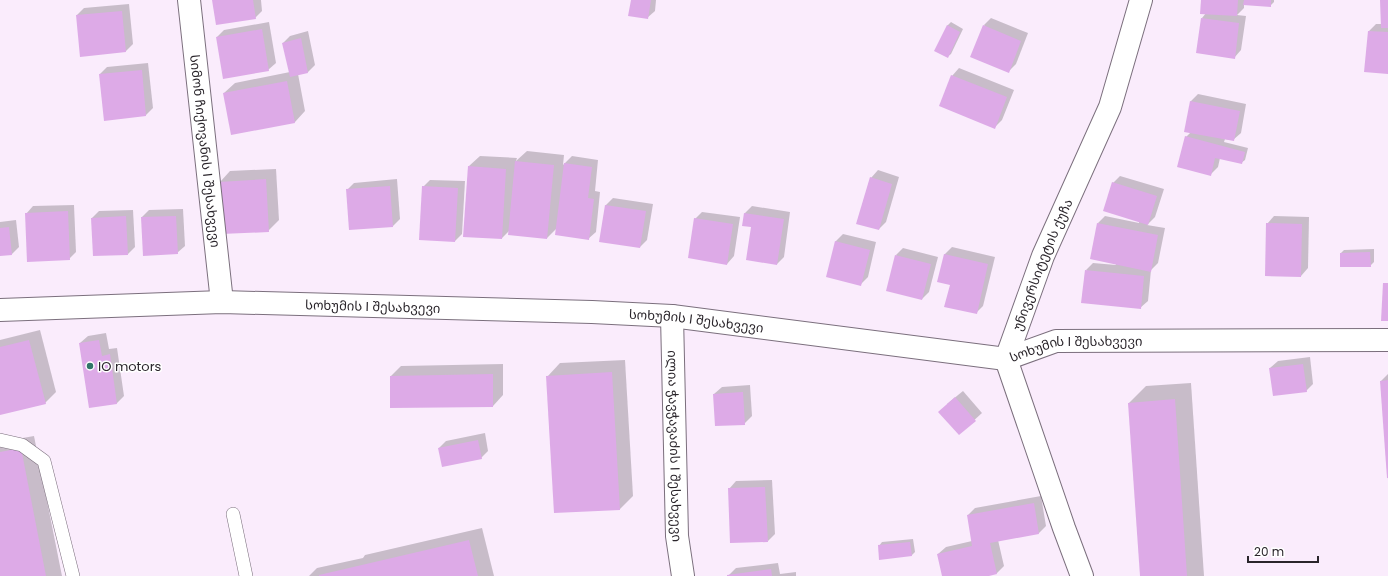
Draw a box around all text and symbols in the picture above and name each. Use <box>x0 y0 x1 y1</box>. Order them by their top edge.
street label: სიმონ ჩიქოვანის I შესახვევი <box>185 54 225 249</box>
street label: უნივერსიტეტის ქუჩა <box>1008 196 1078 334</box>
street label: სოხუმის I შესახვევი <box>305 295 441 318</box>
street label: სოხუმის I შესახვევი <box>629 305 765 338</box>
street label: სოხუმის I შესახვევი <box>1007 332 1142 367</box>
street label: ილია ჭავჭავაძის I შესახვევი <box>663 350 687 543</box>
place label: IO motors <box>98 357 161 376</box>
marker: IO motors <box>85 361 95 371</box>
scale bar <box>1248 538 1318 564</box>
text: 20 m <box>1254 543 1284 560</box>

